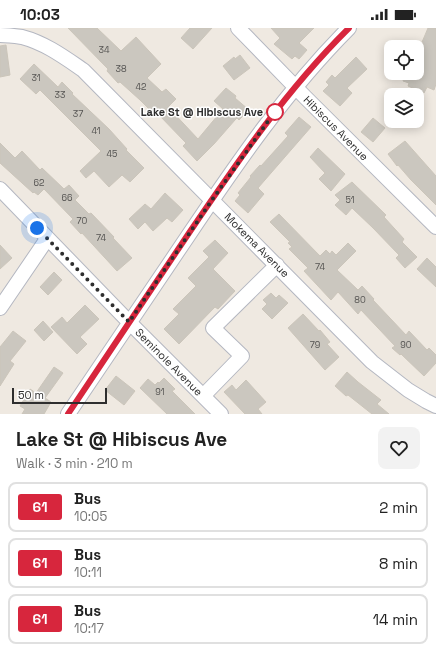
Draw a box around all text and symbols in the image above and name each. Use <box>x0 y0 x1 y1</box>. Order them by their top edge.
text: 10:03 <box>20 5 60 24</box>
map controls <box>384 40 424 128</box>
button: locate <box>384 40 424 80</box>
house number: 34 <box>98 44 110 56</box>
house number: 38 <box>115 63 127 75</box>
house number: 31 <box>31 72 41 84</box>
house number: 42 <box>135 81 147 93</box>
button: layers <box>384 88 424 128</box>
house number: 33 <box>55 89 65 101</box>
street label: Hibiscus Avenue <box>301 93 371 163</box>
marker: Lake St @ Hibiscus Ave <box>266 103 284 121</box>
place label: Lake St @ Hibiscus Ave <box>141 105 263 119</box>
house number: 37 <box>73 108 83 120</box>
house number: 41 <box>91 125 101 137</box>
house number: 45 <box>106 148 118 160</box>
house number: 62 <box>34 177 44 189</box>
house number: 66 <box>61 192 73 204</box>
house number: 51 <box>345 194 355 206</box>
street label: Mokema Avenue <box>222 210 292 280</box>
house number: 70 <box>77 215 88 227</box>
your location <box>27 218 47 238</box>
house number: 74 <box>96 232 106 244</box>
house number: 74 <box>315 261 325 273</box>
house number: 80 <box>354 294 366 306</box>
street label: Seminole Avenue <box>132 325 206 399</box>
house number: 79 <box>310 339 320 351</box>
house number: 90 <box>400 339 412 351</box>
scale bar <box>12 386 107 405</box>
house number: 91 <box>155 386 165 398</box>
text: 50 m <box>18 388 44 402</box>
text: Lake St @ Hibiscus Ave <box>16 427 227 452</box>
button: heart <box>378 427 420 469</box>
text: Walk · 3 min · 210 m <box>16 455 133 472</box>
text: Bus <box>74 489 101 508</box>
text: 61 <box>33 498 47 516</box>
text: 2 min <box>379 498 418 517</box>
text: 10:05 <box>74 508 107 525</box>
text: Bus <box>74 545 101 564</box>
text: 61 <box>33 554 47 572</box>
text: 8 min <box>379 554 418 573</box>
text: 10:11 <box>74 564 102 581</box>
text: Bus <box>74 601 101 620</box>
text: 61 <box>33 610 47 628</box>
text: 14 min <box>373 610 418 629</box>
text: 10:17 <box>74 620 104 637</box>

